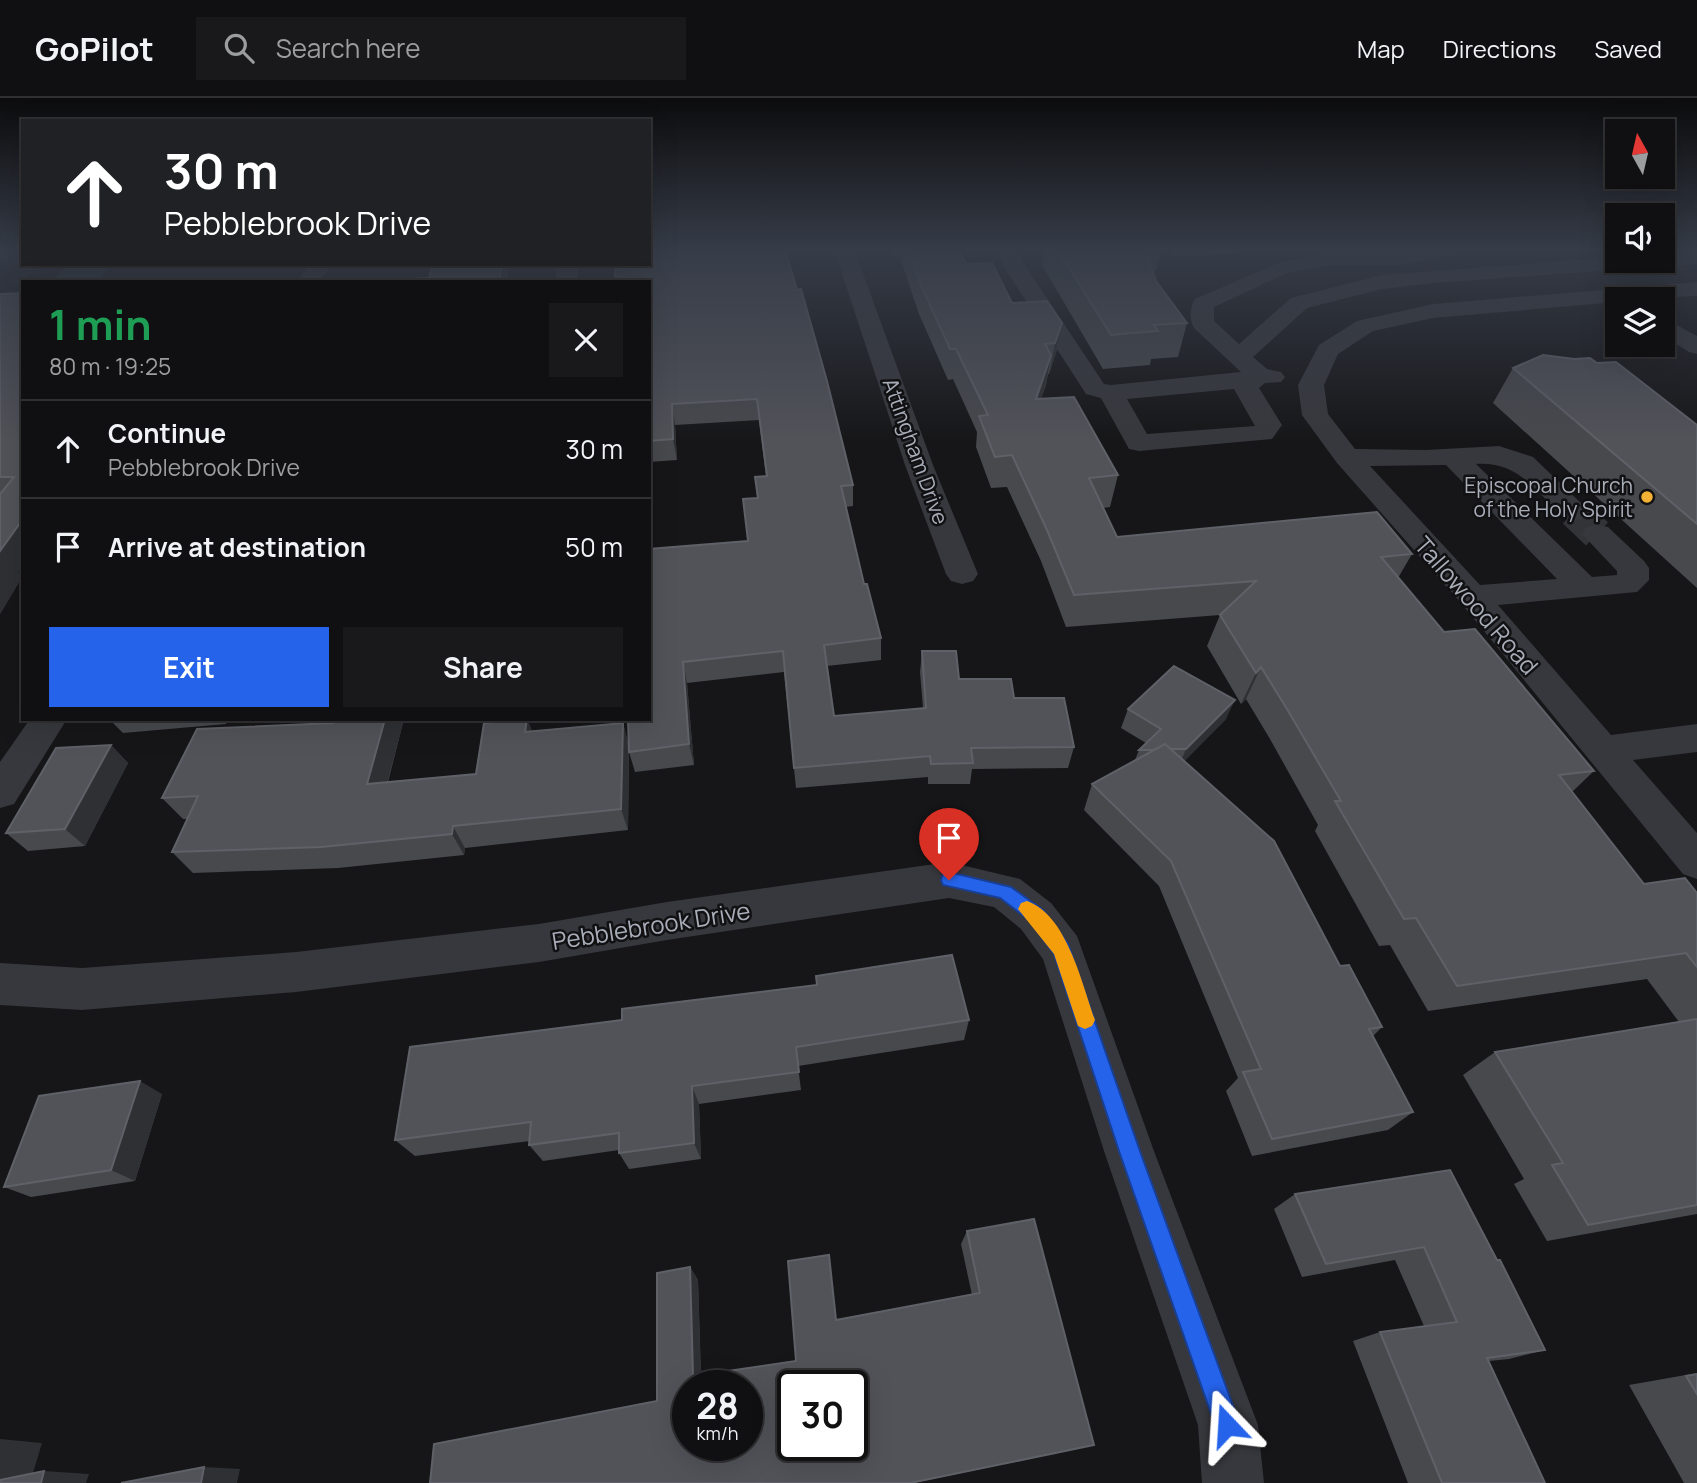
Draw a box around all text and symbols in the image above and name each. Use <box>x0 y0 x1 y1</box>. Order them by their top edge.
search box <box>196 17 686 80</box>
text: GoPilot <box>35 26 154 71</box>
icon: search <box>220 29 258 67</box>
text: Search here <box>276 30 420 66</box>
text: Map <box>1357 32 1405 65</box>
text: Directions <box>1443 32 1556 65</box>
text: Saved <box>1594 32 1662 65</box>
north arrow <box>1605 119 1675 189</box>
map controls <box>1605 119 1675 357</box>
text: 30 m <box>164 137 279 204</box>
icon: ahead <box>49 147 140 238</box>
text: Pebblebrook Drive <box>164 201 431 245</box>
button: sound <box>1605 203 1675 273</box>
button: layers <box>1605 287 1675 357</box>
text: 1 min <box>49 295 152 353</box>
button: close <box>549 303 623 377</box>
text: 80 m · 19:25 <box>49 350 171 382</box>
street label: Attingham Drive <box>877 374 955 528</box>
text: Continue <box>108 415 226 451</box>
icon: ahead <box>49 430 87 468</box>
text: 30 m <box>566 431 623 467</box>
text: Pebblebrook Drive <box>108 451 300 483</box>
place label: Episcopal Church of the Holy Spirit <box>1464 471 1633 523</box>
marker: Episcopal Church of the Holy Spirit <box>1639 489 1655 505</box>
icon: arrive <box>49 528 87 566</box>
text: Arrive at destination <box>108 529 366 565</box>
text: 50 m <box>565 529 623 565</box>
street label: Tallowood Road <box>1408 529 1546 681</box>
button: Exit <box>49 627 329 707</box>
button: Share <box>343 627 623 707</box>
pin <box>919 808 979 880</box>
icon: arrive <box>930 819 968 857</box>
street label: Pebblebrook Drive <box>549 893 753 957</box>
speed limit sign: 30 <box>777 1370 868 1461</box>
text: 28 <box>696 1382 739 1430</box>
position arrow <box>1190 1388 1264 1462</box>
text: km/h <box>697 1421 738 1445</box>

